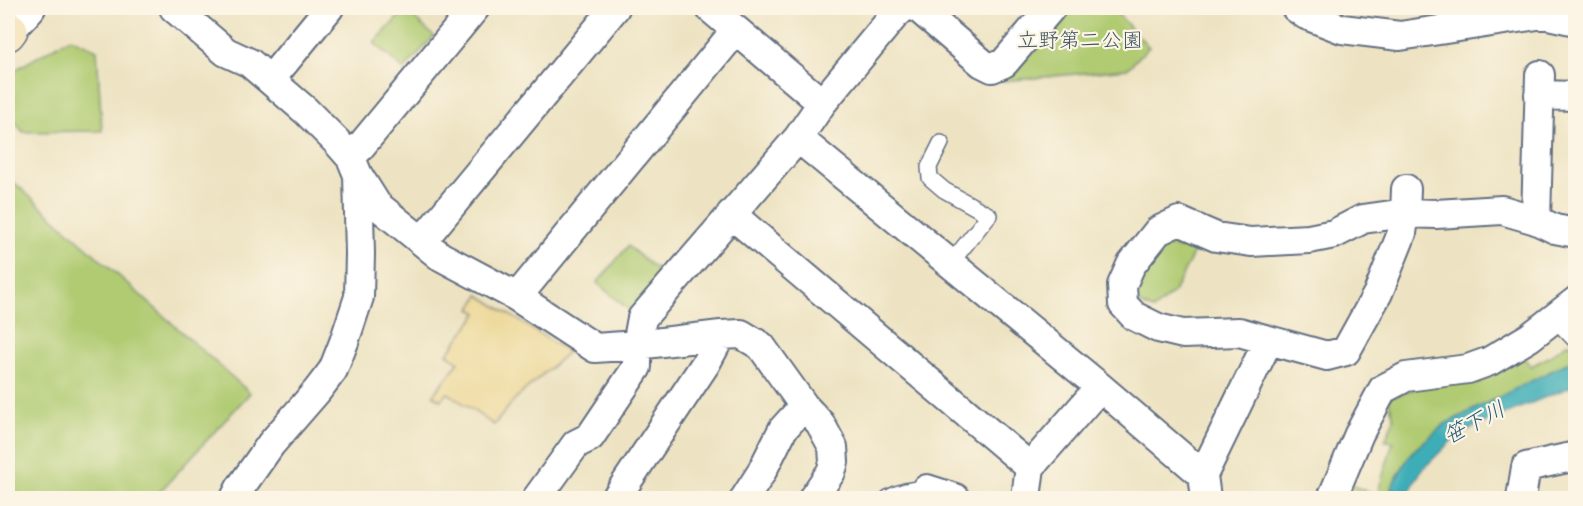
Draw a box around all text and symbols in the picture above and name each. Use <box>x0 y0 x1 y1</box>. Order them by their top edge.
park label: 立野第二公園 <box>1017 28 1143 58</box>
water label: 笹下川 <box>1439 396 1512 454</box>

